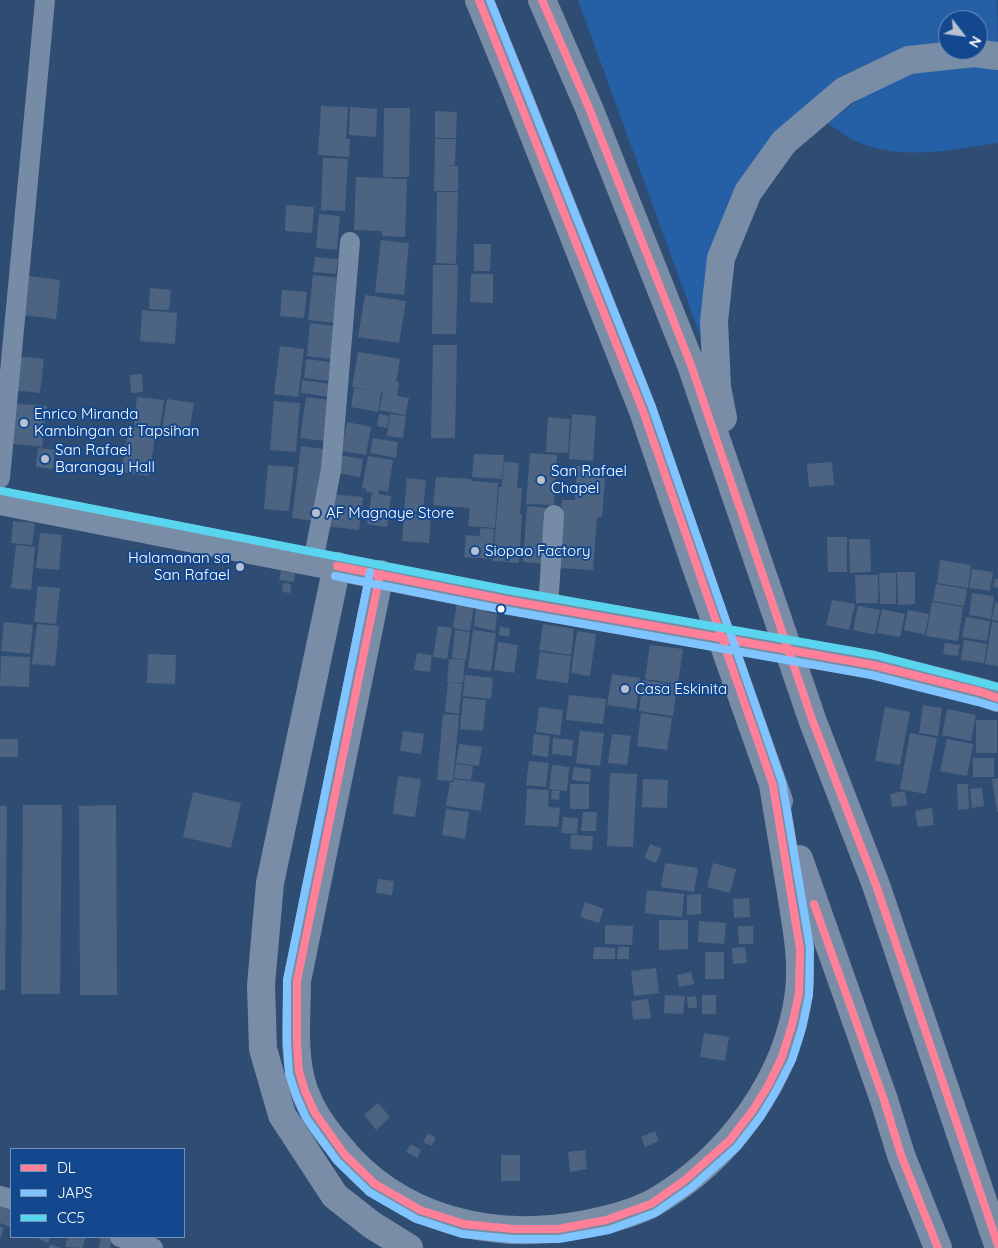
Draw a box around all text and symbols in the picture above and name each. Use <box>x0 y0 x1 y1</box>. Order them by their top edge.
north arrow <box>938 10 988 60</box>
text: N <box>965 33 985 51</box>
place label: Enrico Miranda Kambingan at Tapsihan <box>34 405 200 440</box>
marker: Enrico Miranda Kambingan at Tapsihan <box>18 417 30 429</box>
place label: San Rafael Barangay Hall <box>55 441 155 476</box>
marker: San Rafael Barangay Hall <box>39 453 51 465</box>
place label: San Rafael Chapel <box>551 462 627 497</box>
marker: San Rafael Chapel <box>535 474 547 486</box>
place label: AF Magnaye Store <box>326 504 454 522</box>
marker: AF Magnaye Store <box>310 507 322 519</box>
place label: Siopao Factory <box>485 542 590 560</box>
marker: Siopao Factory <box>469 545 481 557</box>
place label: Halamanan sa San Rafael <box>128 549 230 584</box>
marker: Halamanan sa San Rafael <box>234 561 246 573</box>
unlabelled marker <box>496 604 506 614</box>
place label: Casa Eskinita <box>635 680 727 698</box>
marker: Casa Eskinita <box>619 683 631 695</box>
legend <box>10 1148 185 1238</box>
text: DL <box>57 1158 76 1177</box>
text: JAPS <box>57 1183 92 1202</box>
text: CC5 <box>57 1208 85 1227</box>

